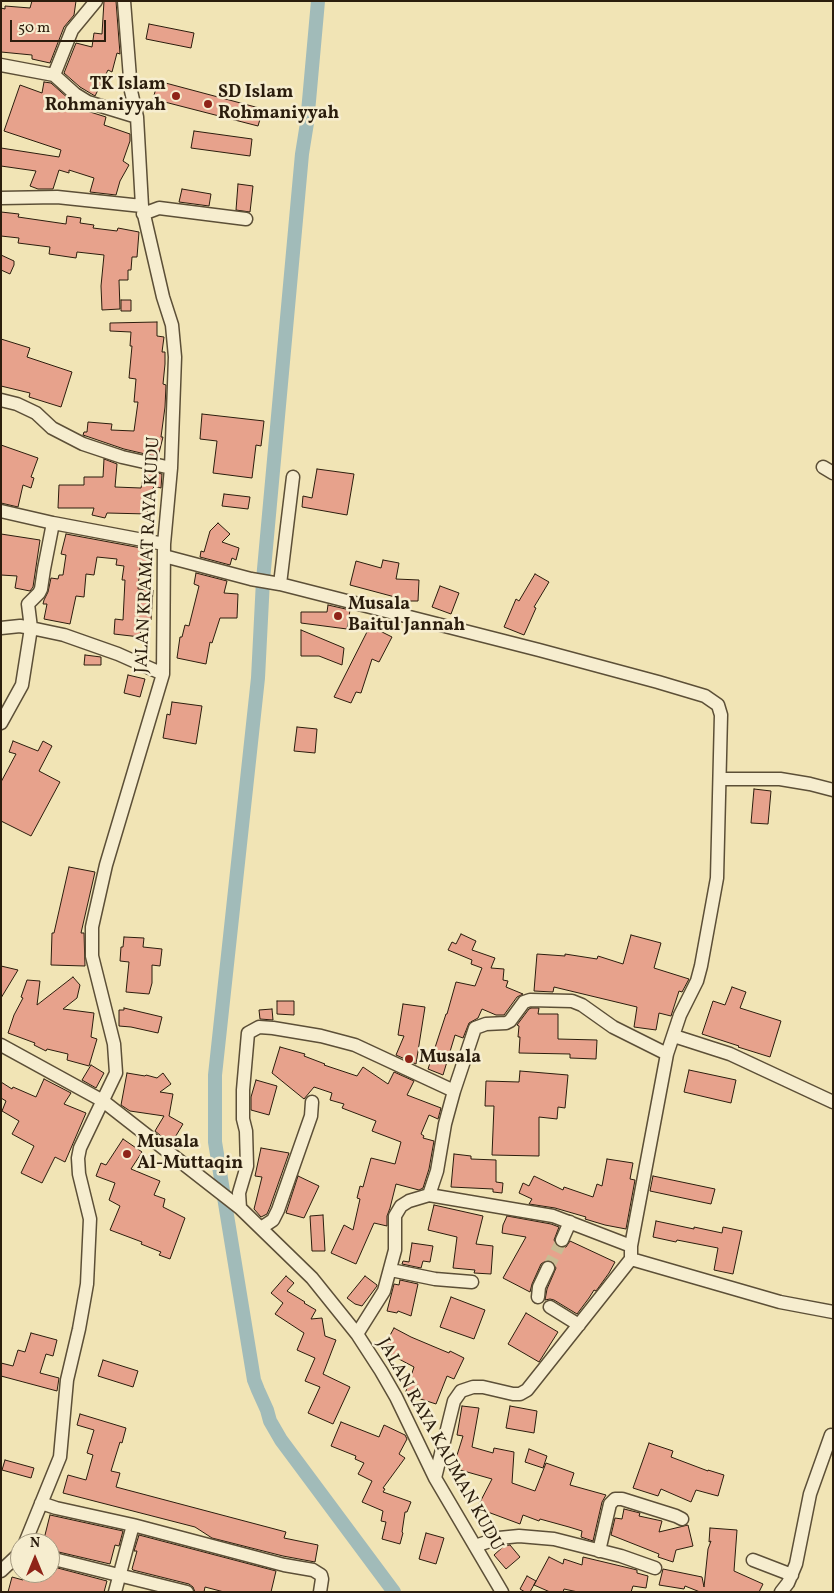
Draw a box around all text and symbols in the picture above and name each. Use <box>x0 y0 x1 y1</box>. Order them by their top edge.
scale bar <box>12 10 109 42</box>
text: 50 m <box>18 18 50 39</box>
place label: TK Islam Rohmaniyyah <box>45 75 166 118</box>
place label: SD Islam Rohmaniyyah <box>218 83 339 126</box>
marker: TK Islam Rohmaniyyah <box>170 90 182 102</box>
marker: SD Islam Rohmaniyyah <box>202 98 214 110</box>
street label: JALAN KRAMAT RAYA KUDU <box>132 436 166 674</box>
place label: Musala Baitul Jannah <box>348 595 465 638</box>
marker: Musala Baitul Jannah <box>332 610 344 622</box>
place label: Musala <box>419 1048 481 1070</box>
marker: Musala <box>403 1053 415 1065</box>
place label: Musala Al-Muttaqin <box>137 1133 243 1176</box>
marker: Musala Al-Muttaqin <box>121 1148 133 1160</box>
street label: JALAN RAYA KAUMAN KUDU <box>371 1335 507 1555</box>
north arrow <box>10 1533 60 1583</box>
text: N <box>30 1534 40 1553</box>

